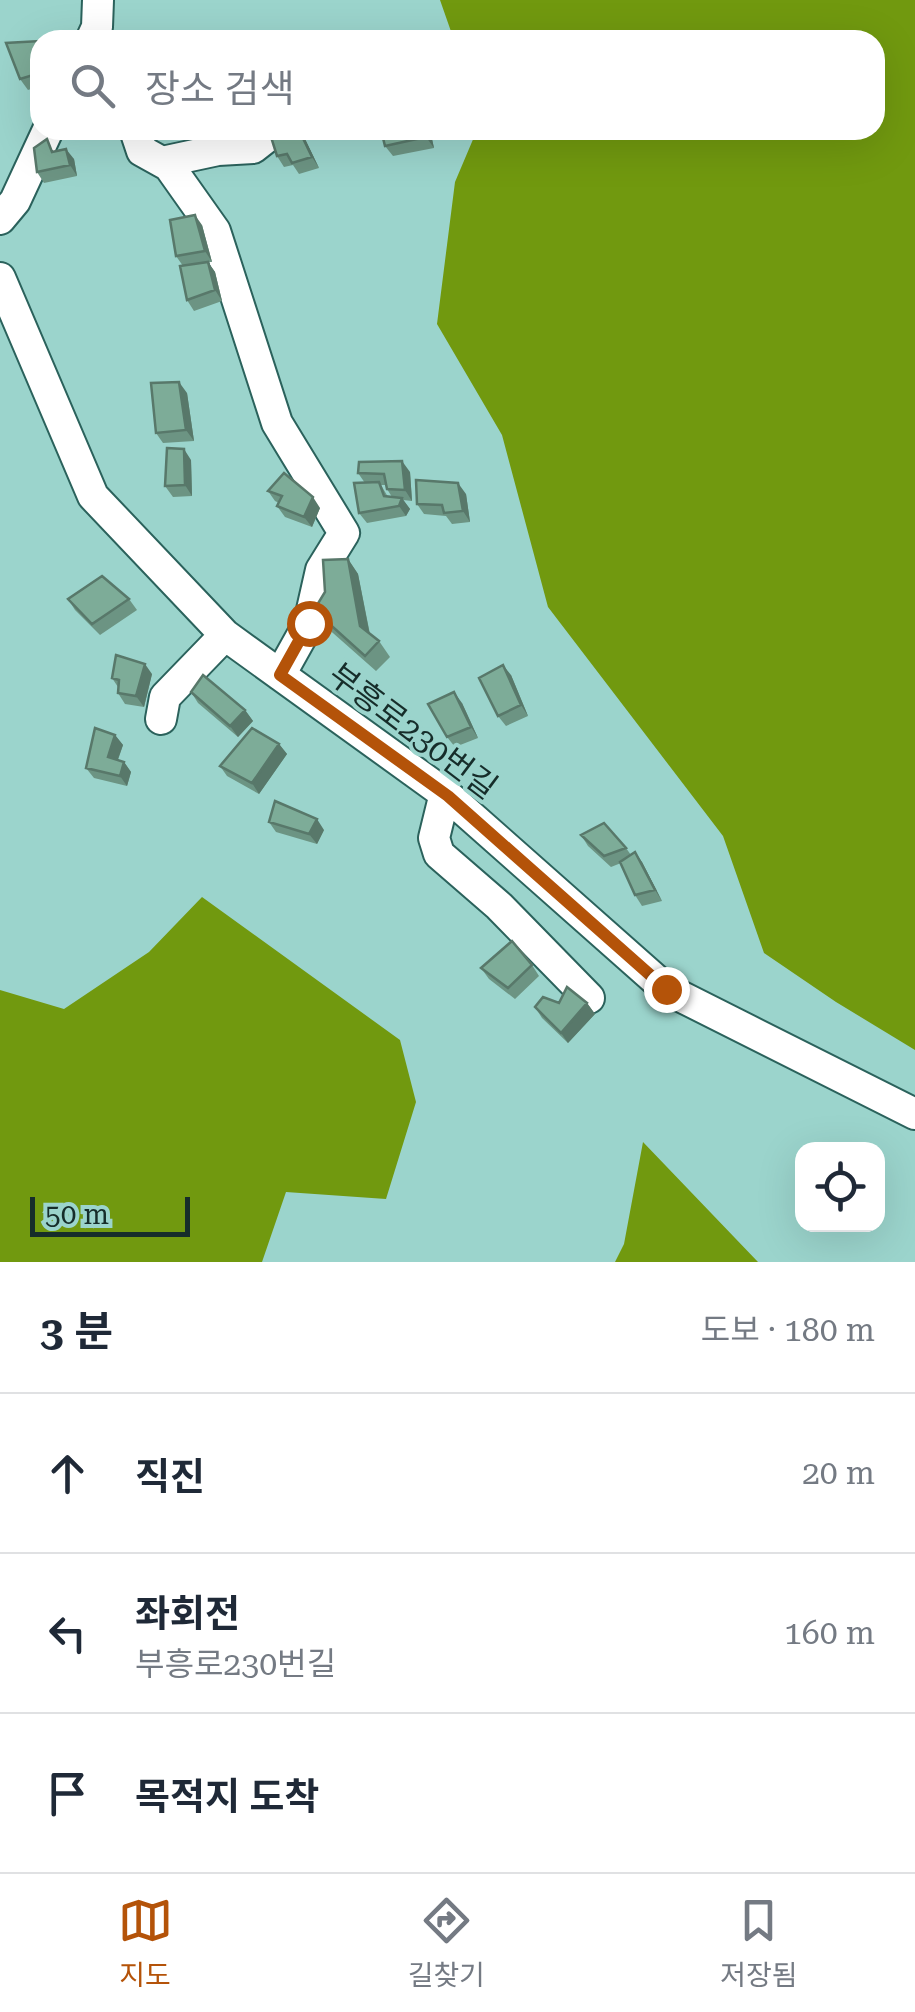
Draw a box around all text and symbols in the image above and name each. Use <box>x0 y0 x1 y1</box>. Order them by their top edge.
search box <box>30 30 885 140</box>
icon: search <box>65 58 120 113</box>
text: 장소 검색 <box>145 67 294 111</box>
route start <box>287 601 333 647</box>
street label: 부흥로230번길 <box>321 655 505 807</box>
route end <box>644 967 690 1013</box>
map controls <box>795 1142 885 1232</box>
button: locate <box>795 1142 885 1232</box>
scale bar <box>30 1192 190 1236</box>
text: 50 m <box>45 1198 109 1231</box>
text: 3 분 <box>40 1307 113 1356</box>
text: 도보 · 180 m <box>701 1311 875 1349</box>
icon: ahead <box>40 1446 95 1501</box>
text: 20 m <box>802 1454 875 1492</box>
text: 직진 <box>135 1455 205 1499</box>
text: 좌회전 <box>135 1592 240 1636</box>
icon: left <box>40 1606 95 1661</box>
text: 160 m <box>784 1614 875 1652</box>
text: 부흥로230번길 <box>135 1645 336 1683</box>
icon: arrive <box>40 1766 95 1821</box>
text: 목적지 도착 <box>135 1775 319 1819</box>
tab: 지도 <box>118 1893 173 1993</box>
tab: 길찾기 <box>408 1893 485 1993</box>
tab: 저장됨 <box>720 1893 797 1993</box>

